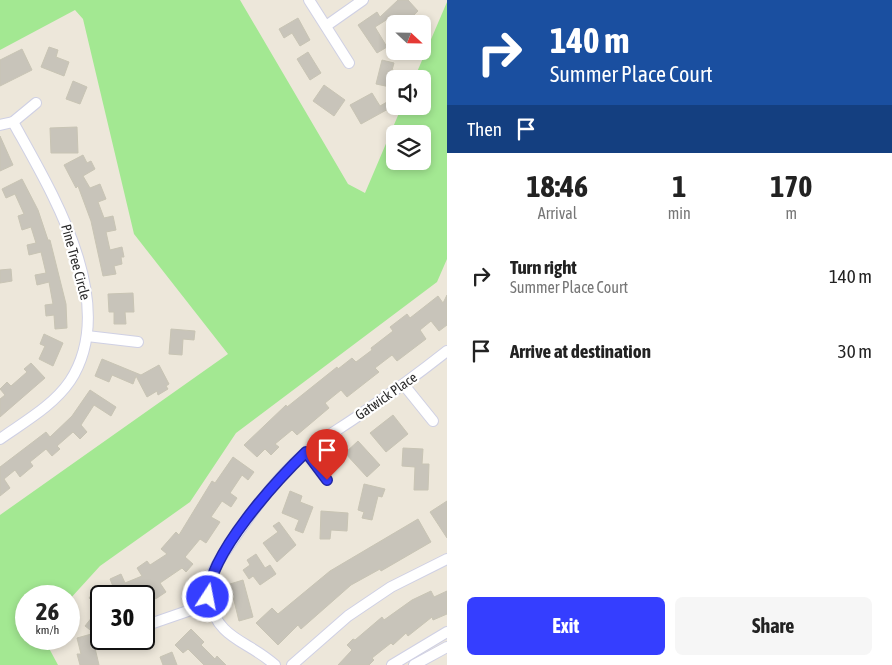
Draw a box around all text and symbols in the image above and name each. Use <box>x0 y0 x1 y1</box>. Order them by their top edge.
north arrow <box>386 15 431 60</box>
map controls <box>386 15 431 170</box>
icon: right <box>467 20 532 85</box>
text: 140 m <box>550 20 629 60</box>
text: Summer Place Court <box>550 61 713 87</box>
button: sound <box>386 70 431 115</box>
icon: arrive <box>512 115 540 143</box>
text: Then <box>467 118 502 140</box>
button: layers <box>386 125 431 170</box>
text: 18:46 <box>526 169 588 203</box>
text: 1 <box>672 169 686 203</box>
text: 170 <box>770 169 812 203</box>
text: Arrival <box>538 204 577 222</box>
text: min <box>668 204 691 222</box>
text: m <box>786 204 797 222</box>
street label: Pine Tree Circle <box>58 222 94 302</box>
text: Turn right <box>510 256 577 278</box>
icon: right <box>467 262 495 290</box>
text: 140 m <box>829 265 872 287</box>
text: Summer Place Court <box>510 278 628 296</box>
icon: arrive <box>467 337 495 365</box>
text: Arrive at destination <box>510 340 651 362</box>
text: 30 m <box>838 340 872 362</box>
street label: Gatwick Place <box>352 369 420 423</box>
pin <box>306 429 348 480</box>
icon: arrive <box>313 436 341 464</box>
position arrow <box>181 570 233 622</box>
speed limit sign: 30 <box>90 585 155 650</box>
text: 26 <box>36 597 59 625</box>
button: Exit <box>467 597 665 655</box>
button: Share <box>675 597 872 655</box>
text: km/h <box>36 623 59 637</box>

